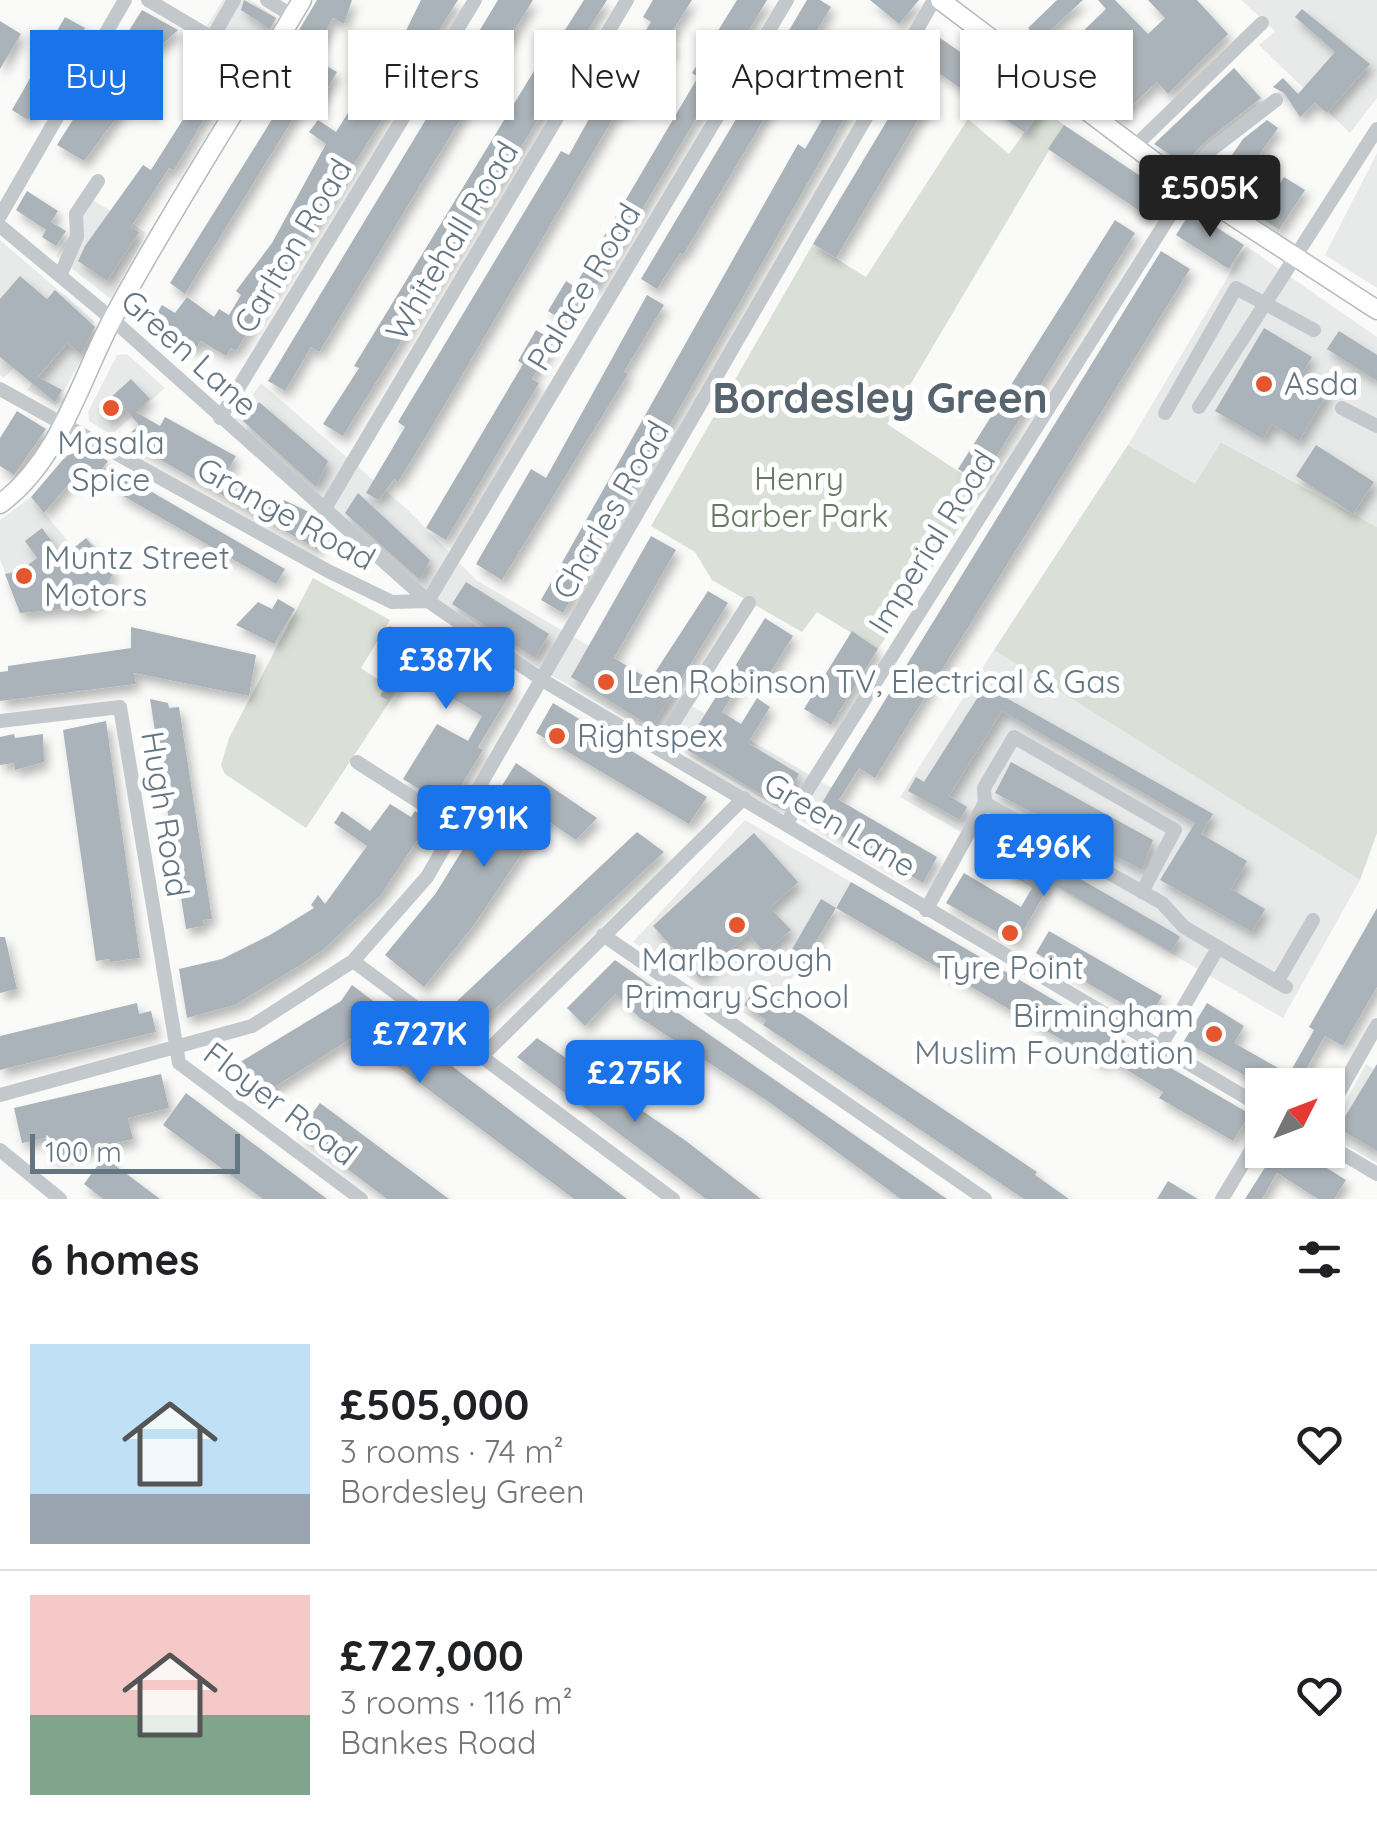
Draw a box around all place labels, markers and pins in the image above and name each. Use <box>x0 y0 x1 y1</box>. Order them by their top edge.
pin: £505K <box>1140 155 1280 240</box>
place label: Asda <box>1284 363 1359 403</box>
marker: Asda <box>1253 373 1275 395</box>
marker: Masala Spice <box>100 397 122 419</box>
place label: Masala Spice <box>57 422 165 499</box>
place label: Muntz Street Motors <box>44 537 230 614</box>
marker: Muntz Street Motors <box>13 565 35 587</box>
pin: £387K <box>376 627 516 712</box>
place label: Len Robinson TV, Electrical & Gas <box>626 661 1121 701</box>
marker: Len Robinson TV, Electrical & Gas <box>595 671 617 693</box>
place label: Rightspex <box>577 715 723 755</box>
marker: Rightspex <box>546 725 568 747</box>
pin: £791K <box>414 785 554 870</box>
pin: £496K <box>974 814 1114 899</box>
marker: Marlborough Primary School <box>726 914 748 936</box>
marker: Tyre Point <box>999 922 1021 944</box>
place label: Marlborough Primary School <box>625 939 849 1016</box>
place label: Tyre Point <box>936 947 1084 987</box>
place label: Birmingham Muslim Foundation <box>914 995 1194 1072</box>
pin: £727K <box>350 1001 490 1086</box>
marker: Birmingham Muslim Foundation <box>1203 1023 1225 1045</box>
pin: £275K <box>565 1040 705 1125</box>

